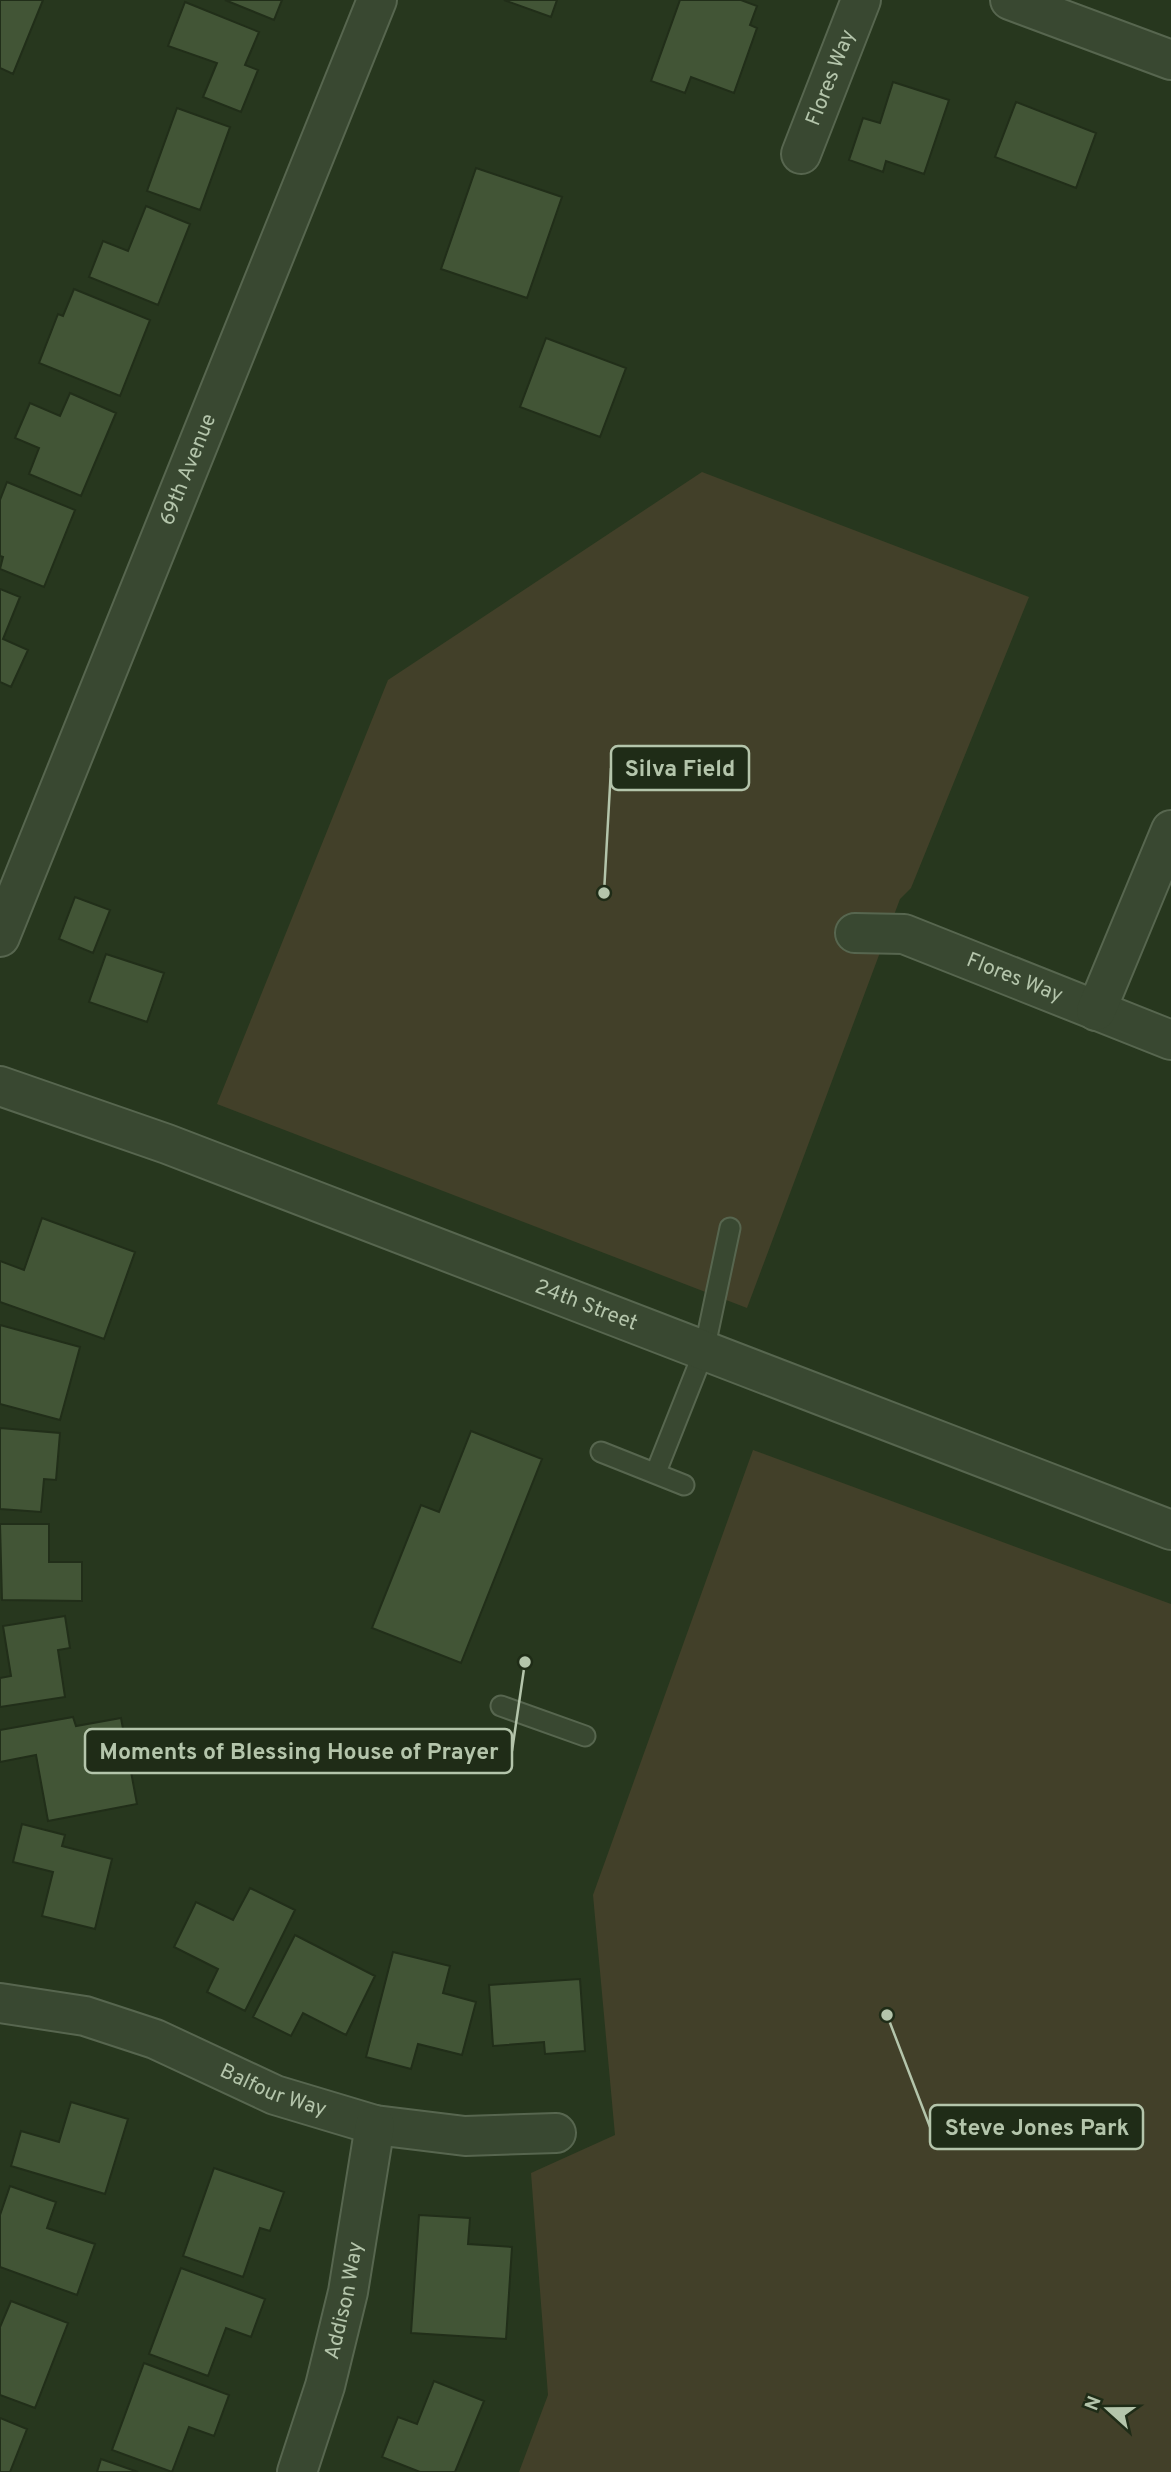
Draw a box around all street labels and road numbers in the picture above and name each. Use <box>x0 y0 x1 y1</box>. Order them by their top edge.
street label: Flores Way <box>800 25 862 130</box>
street label: 69th Avenue <box>154 410 223 529</box>
street label: Flores Way <box>963 947 1067 1009</box>
street label: 24th Street <box>531 1273 641 1337</box>
street label: Balfour Way <box>215 2058 330 2123</box>
street label: Addison Way <box>318 2240 369 2362</box>

